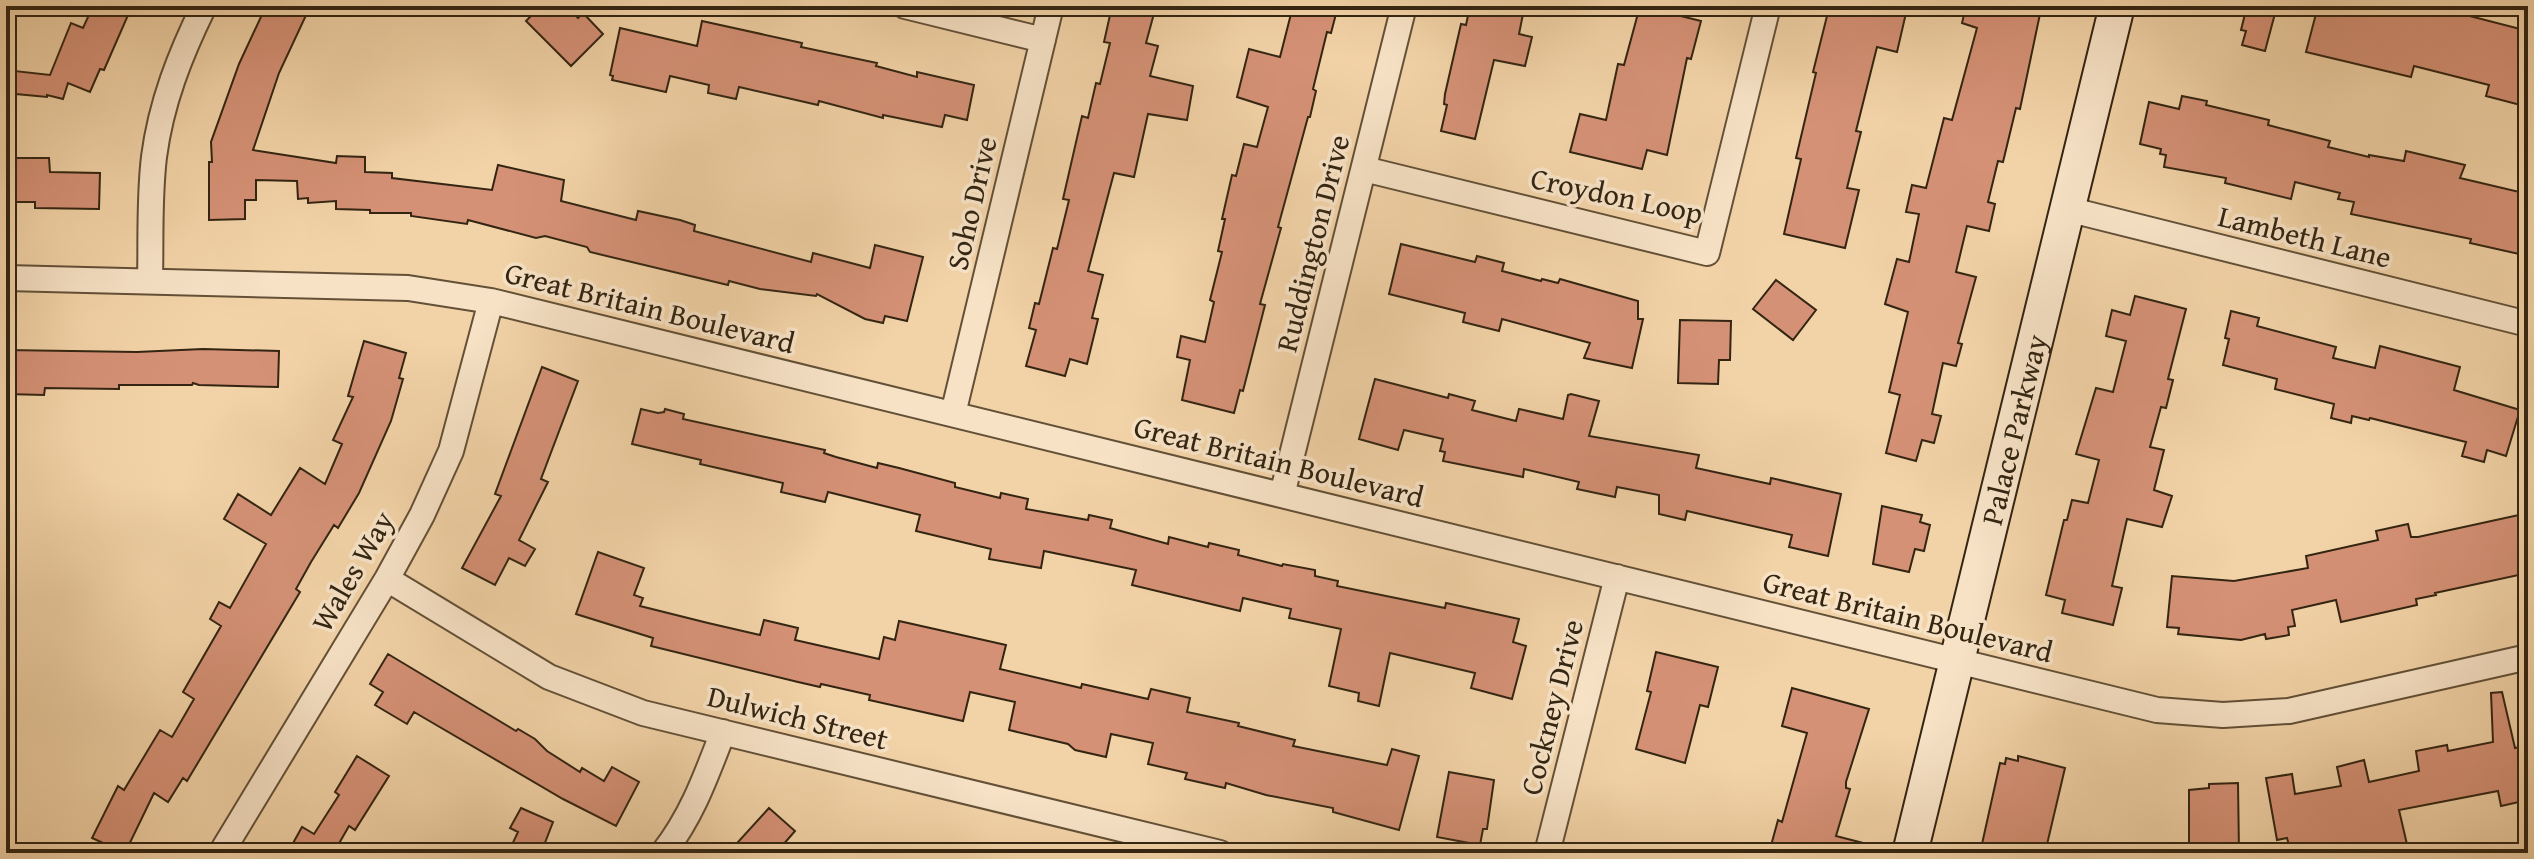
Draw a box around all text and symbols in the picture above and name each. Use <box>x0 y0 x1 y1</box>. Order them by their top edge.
street label: Ruddington Drive <box>1264 130 1360 356</box>
street label: Soho Drive <box>934 132 1008 274</box>
street label: Croydon Loop <box>1527 155 1707 235</box>
street label: Lambeth Lane <box>2214 193 2396 279</box>
street label: Great Britain Boulevard <box>501 250 799 364</box>
street label: Palace Parkway <box>1969 330 2058 529</box>
street label: Great Britain Boulevard <box>1130 404 1428 518</box>
street label: Wales Way <box>300 502 404 640</box>
street label: Great Britain Boulevard <box>1759 559 2057 673</box>
street label: Cockney Drive <box>1508 615 1594 799</box>
street label: Dulwich Street <box>703 673 893 761</box>

